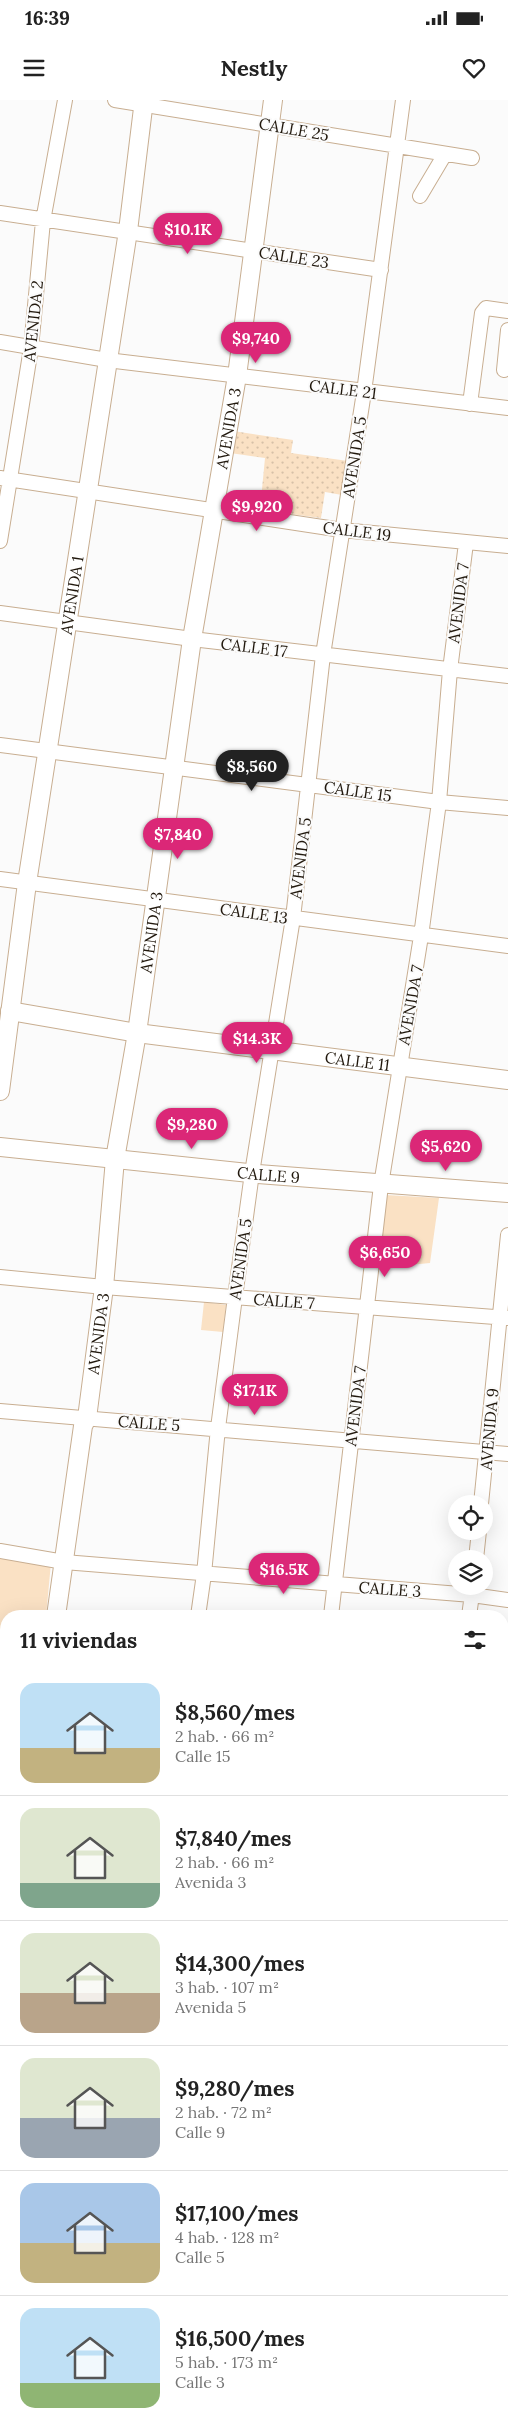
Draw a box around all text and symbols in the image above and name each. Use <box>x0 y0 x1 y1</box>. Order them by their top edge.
text: 16:39 <box>25 6 70 30</box>
icon: menu <box>20 54 48 82</box>
text: Nestly <box>221 54 287 82</box>
icon: heart <box>460 54 488 82</box>
street label: CALLE 25 <box>257 113 331 145</box>
pin: $10.1K <box>147 212 229 255</box>
text: $10.1K <box>164 219 212 239</box>
street label: CALLE 23 <box>257 242 331 272</box>
street label: AVENIDA 2 <box>19 279 47 364</box>
pin: $9,740 <box>215 322 297 364</box>
text: $9,740 <box>232 328 280 348</box>
street label: CALLE 21 <box>308 375 378 403</box>
street label: AVENIDA 3 <box>211 386 245 471</box>
street label: AVENIDA 5 <box>338 415 370 500</box>
pin: $9,920 <box>216 490 298 532</box>
text: $9,920 <box>232 496 282 516</box>
street label: CALLE 19 <box>322 517 392 545</box>
street label: AVENIDA 1 <box>55 554 88 637</box>
street label: AVENIDA 7 <box>443 561 473 645</box>
street label: CALLE 17 <box>220 633 289 661</box>
pin: $8,560 <box>211 750 293 792</box>
text: $8,560 <box>227 756 277 776</box>
street label: CALLE 15 <box>323 776 393 806</box>
street label: AVENIDA 5 <box>285 816 315 901</box>
pin: $7,840 <box>137 818 219 860</box>
text: $7,840 <box>154 824 202 844</box>
street label: AVENIDA 3 <box>135 890 167 975</box>
street label: CALLE 13 <box>219 898 289 928</box>
street label: AVENIDA 7 <box>393 963 427 1047</box>
pin: $14.3K <box>216 1022 298 1064</box>
text: $14.3K <box>233 1028 281 1048</box>
street label: CALLE 11 <box>324 1047 391 1075</box>
pin: $9,280 <box>151 1108 233 1150</box>
text: $9,280 <box>167 1114 217 1134</box>
pin: $5,620 <box>405 1130 487 1172</box>
text: $5,620 <box>421 1136 471 1156</box>
street label: CALLE 9 <box>236 1162 301 1187</box>
street label: AVENIDA 5 <box>224 1217 256 1302</box>
pin: $6,650 <box>344 1236 426 1278</box>
text: $6,650 <box>360 1242 410 1262</box>
street label: CALLE 7 <box>253 1289 316 1313</box>
street label: AVENIDA 3 <box>83 1291 113 1377</box>
street label: AVENIDA 7 <box>340 1364 370 1448</box>
pin: $17.1K <box>214 1374 296 1416</box>
text: $17.1K <box>233 1380 277 1400</box>
street label: AVENIDA 9 <box>475 1387 503 1472</box>
street label: CALLE 5 <box>117 1411 181 1435</box>
map controls <box>448 1495 493 1595</box>
button: locate <box>448 1495 493 1540</box>
button: layers <box>448 1550 493 1595</box>
pin: $16.5K <box>243 1552 325 1595</box>
text: $16.5K <box>260 1559 308 1579</box>
street label: CALLE 3 <box>358 1577 422 1601</box>
icon: filters <box>461 1626 489 1654</box>
text: 11 viviendas <box>20 1627 137 1654</box>
text: $8,560/mes <box>175 1699 295 1726</box>
icon: home <box>60 1703 120 1763</box>
text: 2 hab. · 66 m² <box>175 1726 274 1746</box>
text: Calle 15 <box>175 1746 231 1766</box>
text: $7,840/mes <box>175 1825 292 1852</box>
icon: home <box>60 1828 120 1888</box>
text: 2 hab. · 66 m² <box>175 1852 274 1872</box>
text: Avenida 3 <box>175 1872 247 1892</box>
text: $14,300/mes <box>175 1950 305 1977</box>
icon: home <box>60 1953 120 2013</box>
text: 3 hab. · 107 m² <box>175 1977 279 1997</box>
text: Avenida 5 <box>175 1997 246 2017</box>
text: $9,280/mes <box>175 2075 294 2102</box>
icon: home <box>60 2078 120 2138</box>
text: 2 hab. · 72 m² <box>175 2102 272 2122</box>
text: Calle 9 <box>175 2122 225 2142</box>
text: $17,100/mes <box>175 2200 298 2227</box>
icon: home <box>60 2203 120 2263</box>
text: 4 hab. · 128 m² <box>175 2227 279 2247</box>
text: Calle 5 <box>175 2247 225 2267</box>
text: $16,500/mes <box>175 2325 305 2352</box>
icon: home <box>60 2328 120 2388</box>
text: 5 hab. · 173 m² <box>175 2352 278 2372</box>
text: Calle 3 <box>175 2372 225 2392</box>

